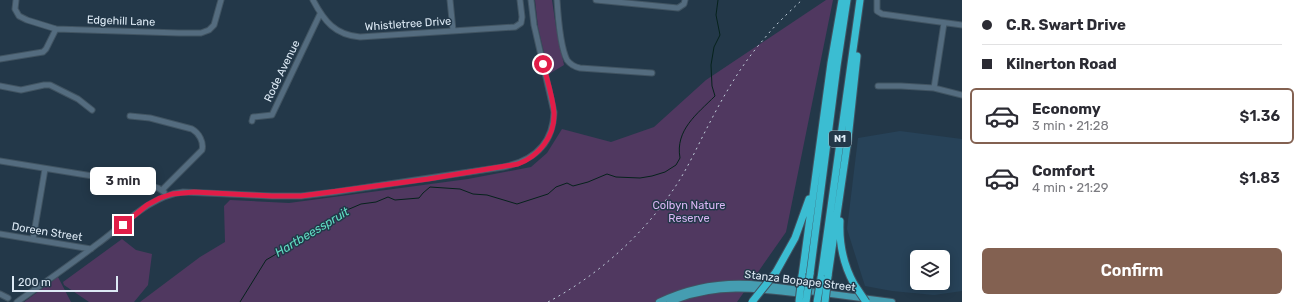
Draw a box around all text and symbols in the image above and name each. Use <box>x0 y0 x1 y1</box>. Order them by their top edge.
street label: Edgehill Lane <box>87 13 155 29</box>
street label: Whistletree Drive <box>364 14 452 34</box>
text: C.R. Swart Drive <box>1006 16 1126 34</box>
street label: Rode Avenue <box>261 38 303 104</box>
route start <box>534 55 552 73</box>
text: Kilnerton Road <box>1006 55 1117 73</box>
icon: car <box>984 98 1020 134</box>
text: Economy <box>1032 100 1101 118</box>
text: $1.36 <box>1240 107 1280 125</box>
text: 3 min · 21:28 <box>1032 118 1109 133</box>
road number: N1 <box>829 131 851 147</box>
icon: car <box>984 160 1020 196</box>
text: Comfort <box>1032 162 1095 180</box>
callout: 3 min <box>90 167 156 195</box>
text: $1.83 <box>1239 169 1280 187</box>
text: 3 min <box>106 173 140 188</box>
text: 4 min · 21:29 <box>1032 180 1108 195</box>
park label: Colbyn Nature Reserve <box>653 199 725 225</box>
water label: Hartbeesspruit <box>272 204 352 260</box>
route end <box>114 216 132 234</box>
street label: Doreen Street <box>11 220 84 244</box>
button: Confirm <box>982 248 1282 294</box>
map controls <box>910 250 950 290</box>
button: layers <box>910 250 950 290</box>
street label: Stanza Bopape Street <box>744 268 857 294</box>
scale bar <box>12 274 118 293</box>
text: 200 m <box>18 276 51 289</box>

